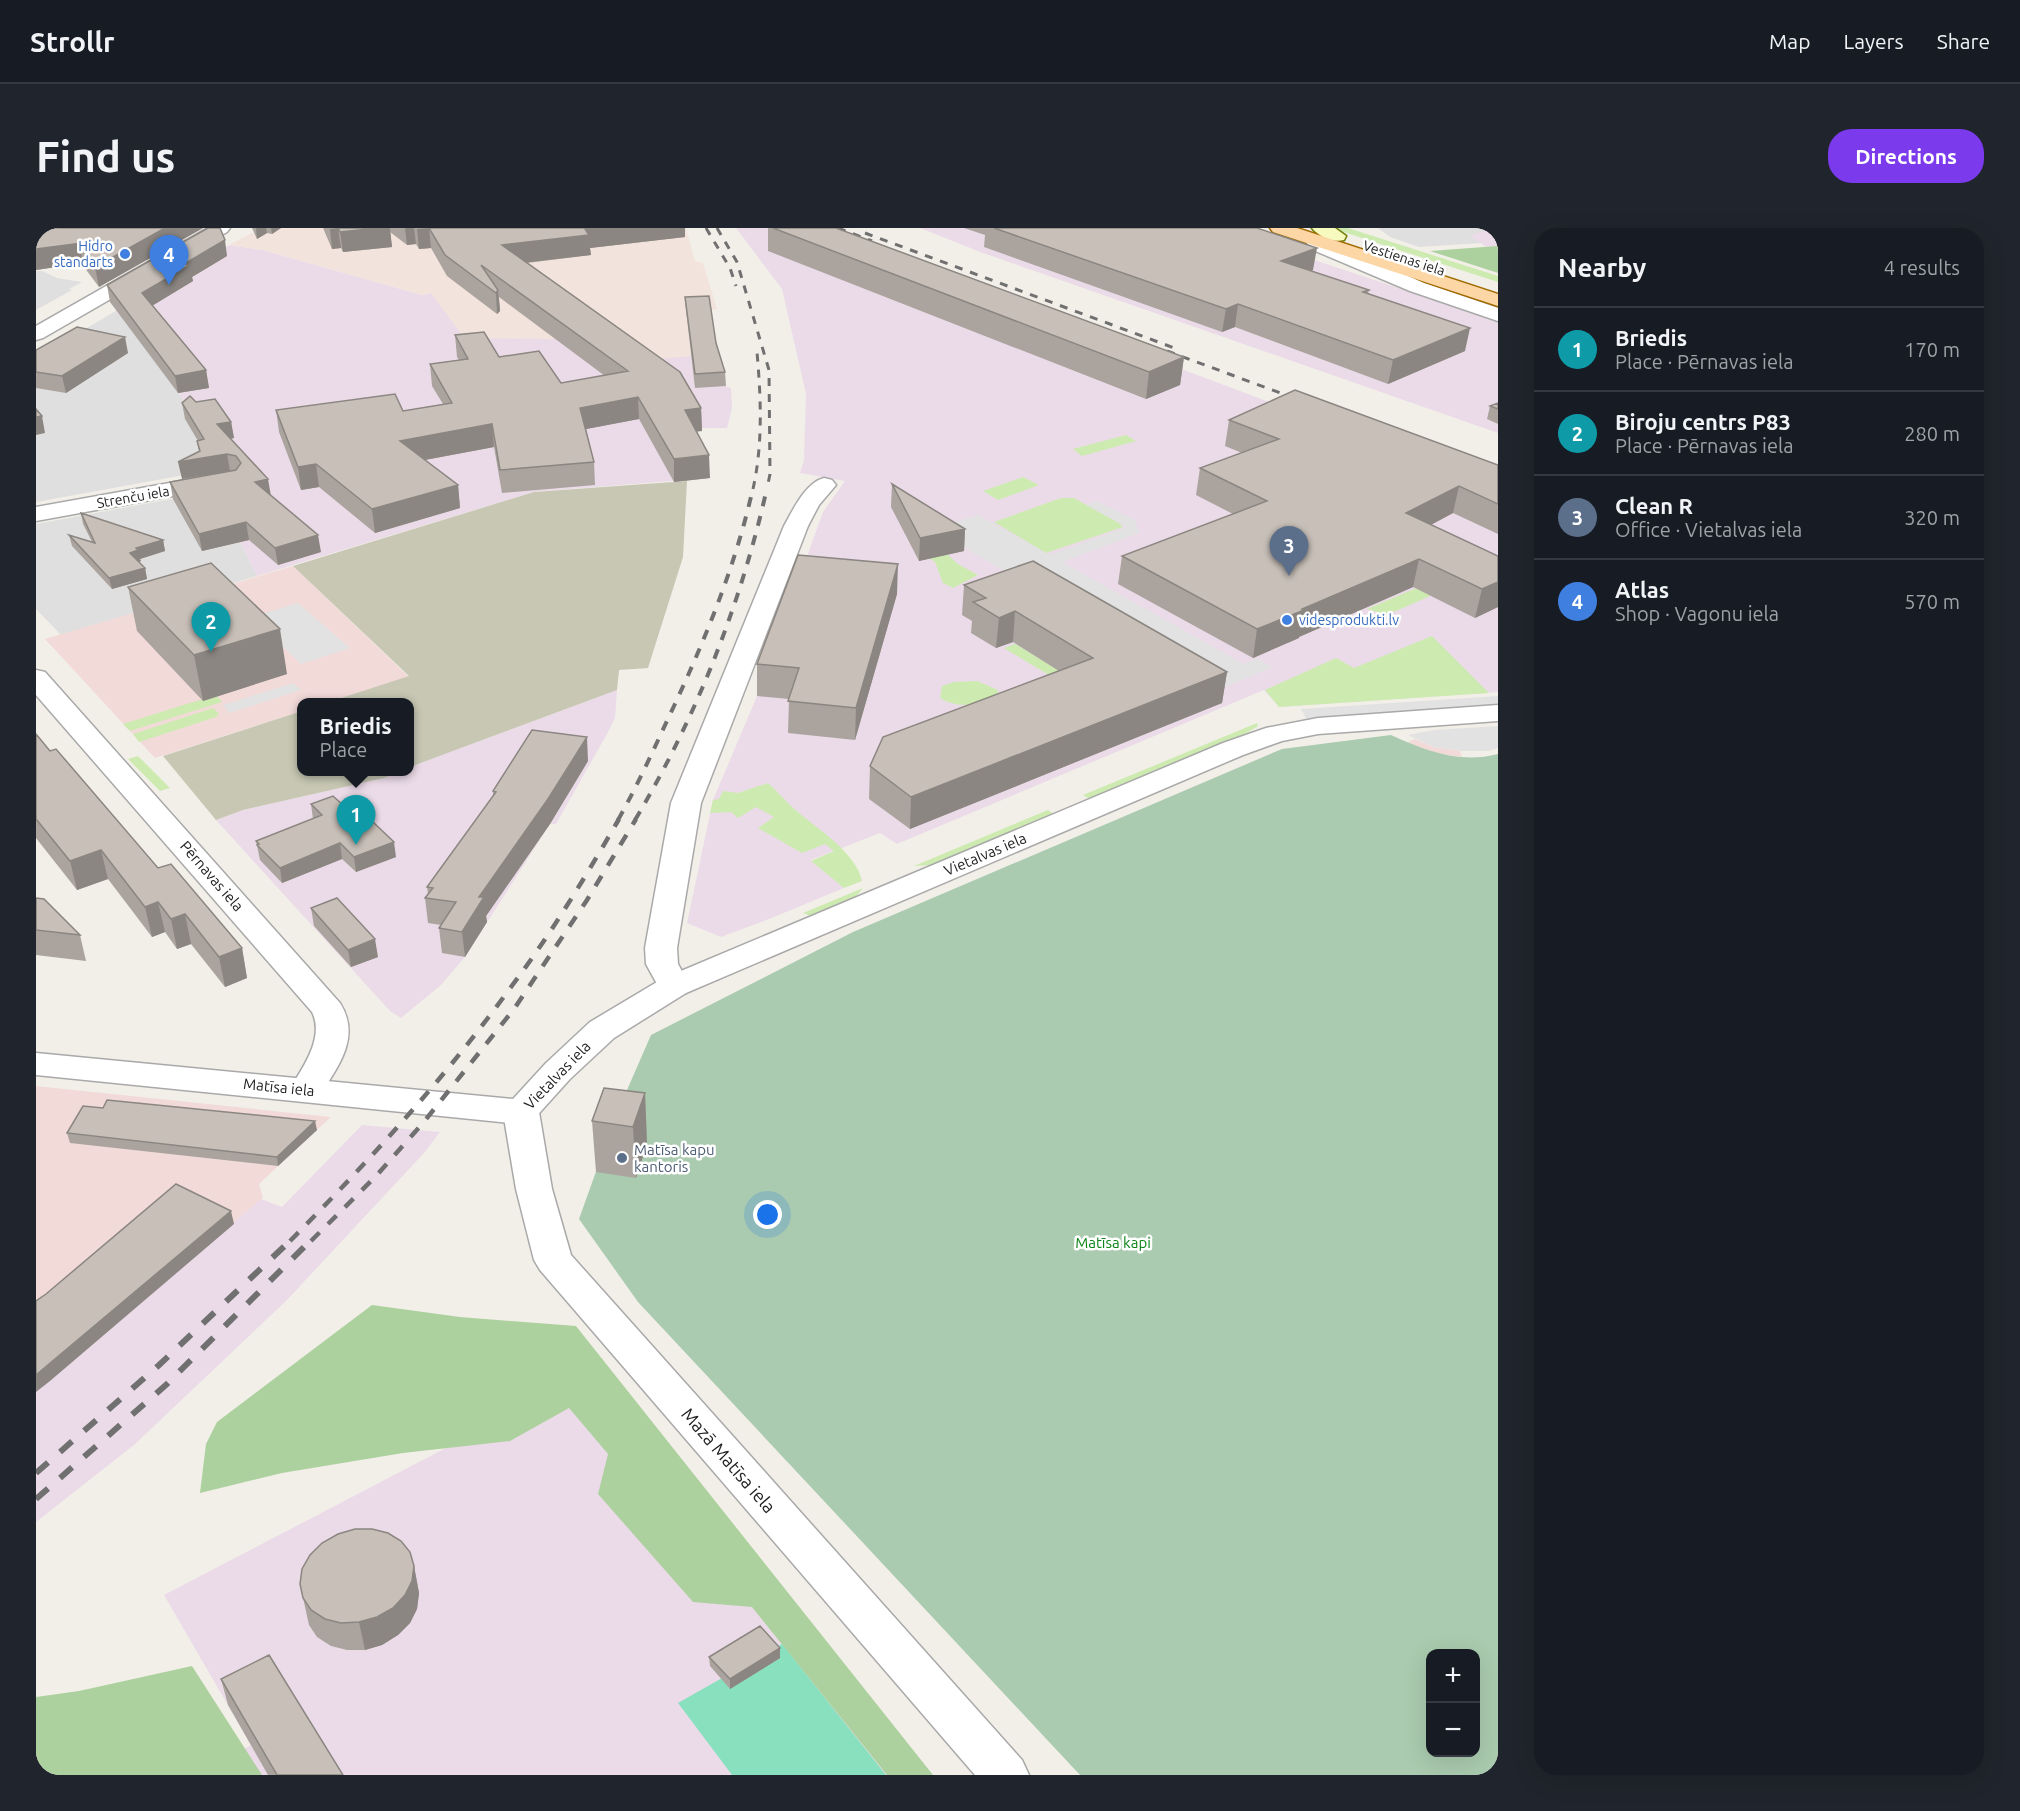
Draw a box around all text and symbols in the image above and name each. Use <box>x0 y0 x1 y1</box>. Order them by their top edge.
text: Strollr <box>30 26 115 57</box>
text: Map <box>1769 29 1810 53</box>
text: Layers <box>1843 29 1904 53</box>
text: Share <box>1937 29 1990 53</box>
button: Directions <box>1828 129 1984 183</box>
text: Find us <box>36 133 175 180</box>
pin: 4 <box>150 236 188 285</box>
street label: Vestienas iela <box>1361 237 1447 279</box>
place label: Hidro standarts <box>54 238 113 270</box>
marker: Hidro standarts <box>118 247 132 261</box>
text: Nearby <box>1558 253 1646 282</box>
text: 4 results <box>1884 256 1960 279</box>
text: Briedis <box>1615 325 1687 350</box>
text: 1 <box>1572 338 1583 361</box>
text: 170 m <box>1904 338 1960 361</box>
text: Place · Pērnavas iela <box>1615 350 1793 373</box>
text: Biroju centrs P83 <box>1615 409 1791 434</box>
text: 2 <box>1572 422 1583 445</box>
text: 280 m <box>1904 422 1960 445</box>
text: Place · Pērnavas iela <box>1615 434 1793 457</box>
street label: Strenču iela <box>95 483 171 511</box>
text: Clean R <box>1615 493 1693 518</box>
text: 3 <box>1572 506 1583 529</box>
text: 320 m <box>1904 506 1960 529</box>
text: Office · Vietalvas iela <box>1615 518 1802 541</box>
pin: 3 <box>1270 526 1308 576</box>
text: Atlas <box>1615 577 1669 602</box>
text: 4 <box>1572 590 1583 613</box>
text: 570 m <box>1904 590 1960 613</box>
pin: 2 <box>192 602 231 652</box>
text: Shop · Vagonu iela <box>1615 602 1779 625</box>
place label: videsprodukti.lv <box>1299 612 1399 628</box>
marker: videsprodukti.lv <box>1280 613 1294 627</box>
popup <box>297 698 414 776</box>
text: Briedis <box>319 713 392 738</box>
text: Place <box>319 738 367 761</box>
pin: 1 <box>336 796 376 845</box>
street label: Vietalvas iela <box>941 829 1029 879</box>
street label: Pērnavas iela <box>177 837 247 915</box>
street label: Vietalvas iela <box>520 1037 594 1113</box>
street label: Matīsa iela <box>243 1075 315 1099</box>
place label: Matīsa kapu kantoris <box>634 1141 715 1175</box>
marker: Matīsa kapu kantoris <box>615 1151 629 1165</box>
your location <box>753 1200 782 1229</box>
park label: Matīsa kapi <box>1075 1234 1151 1251</box>
street label: Mazā Matīsa iela <box>678 1403 780 1517</box>
map controls <box>1426 1649 1480 1757</box>
button: + <box>1426 1649 1480 1703</box>
button: − <box>1426 1703 1480 1757</box>

